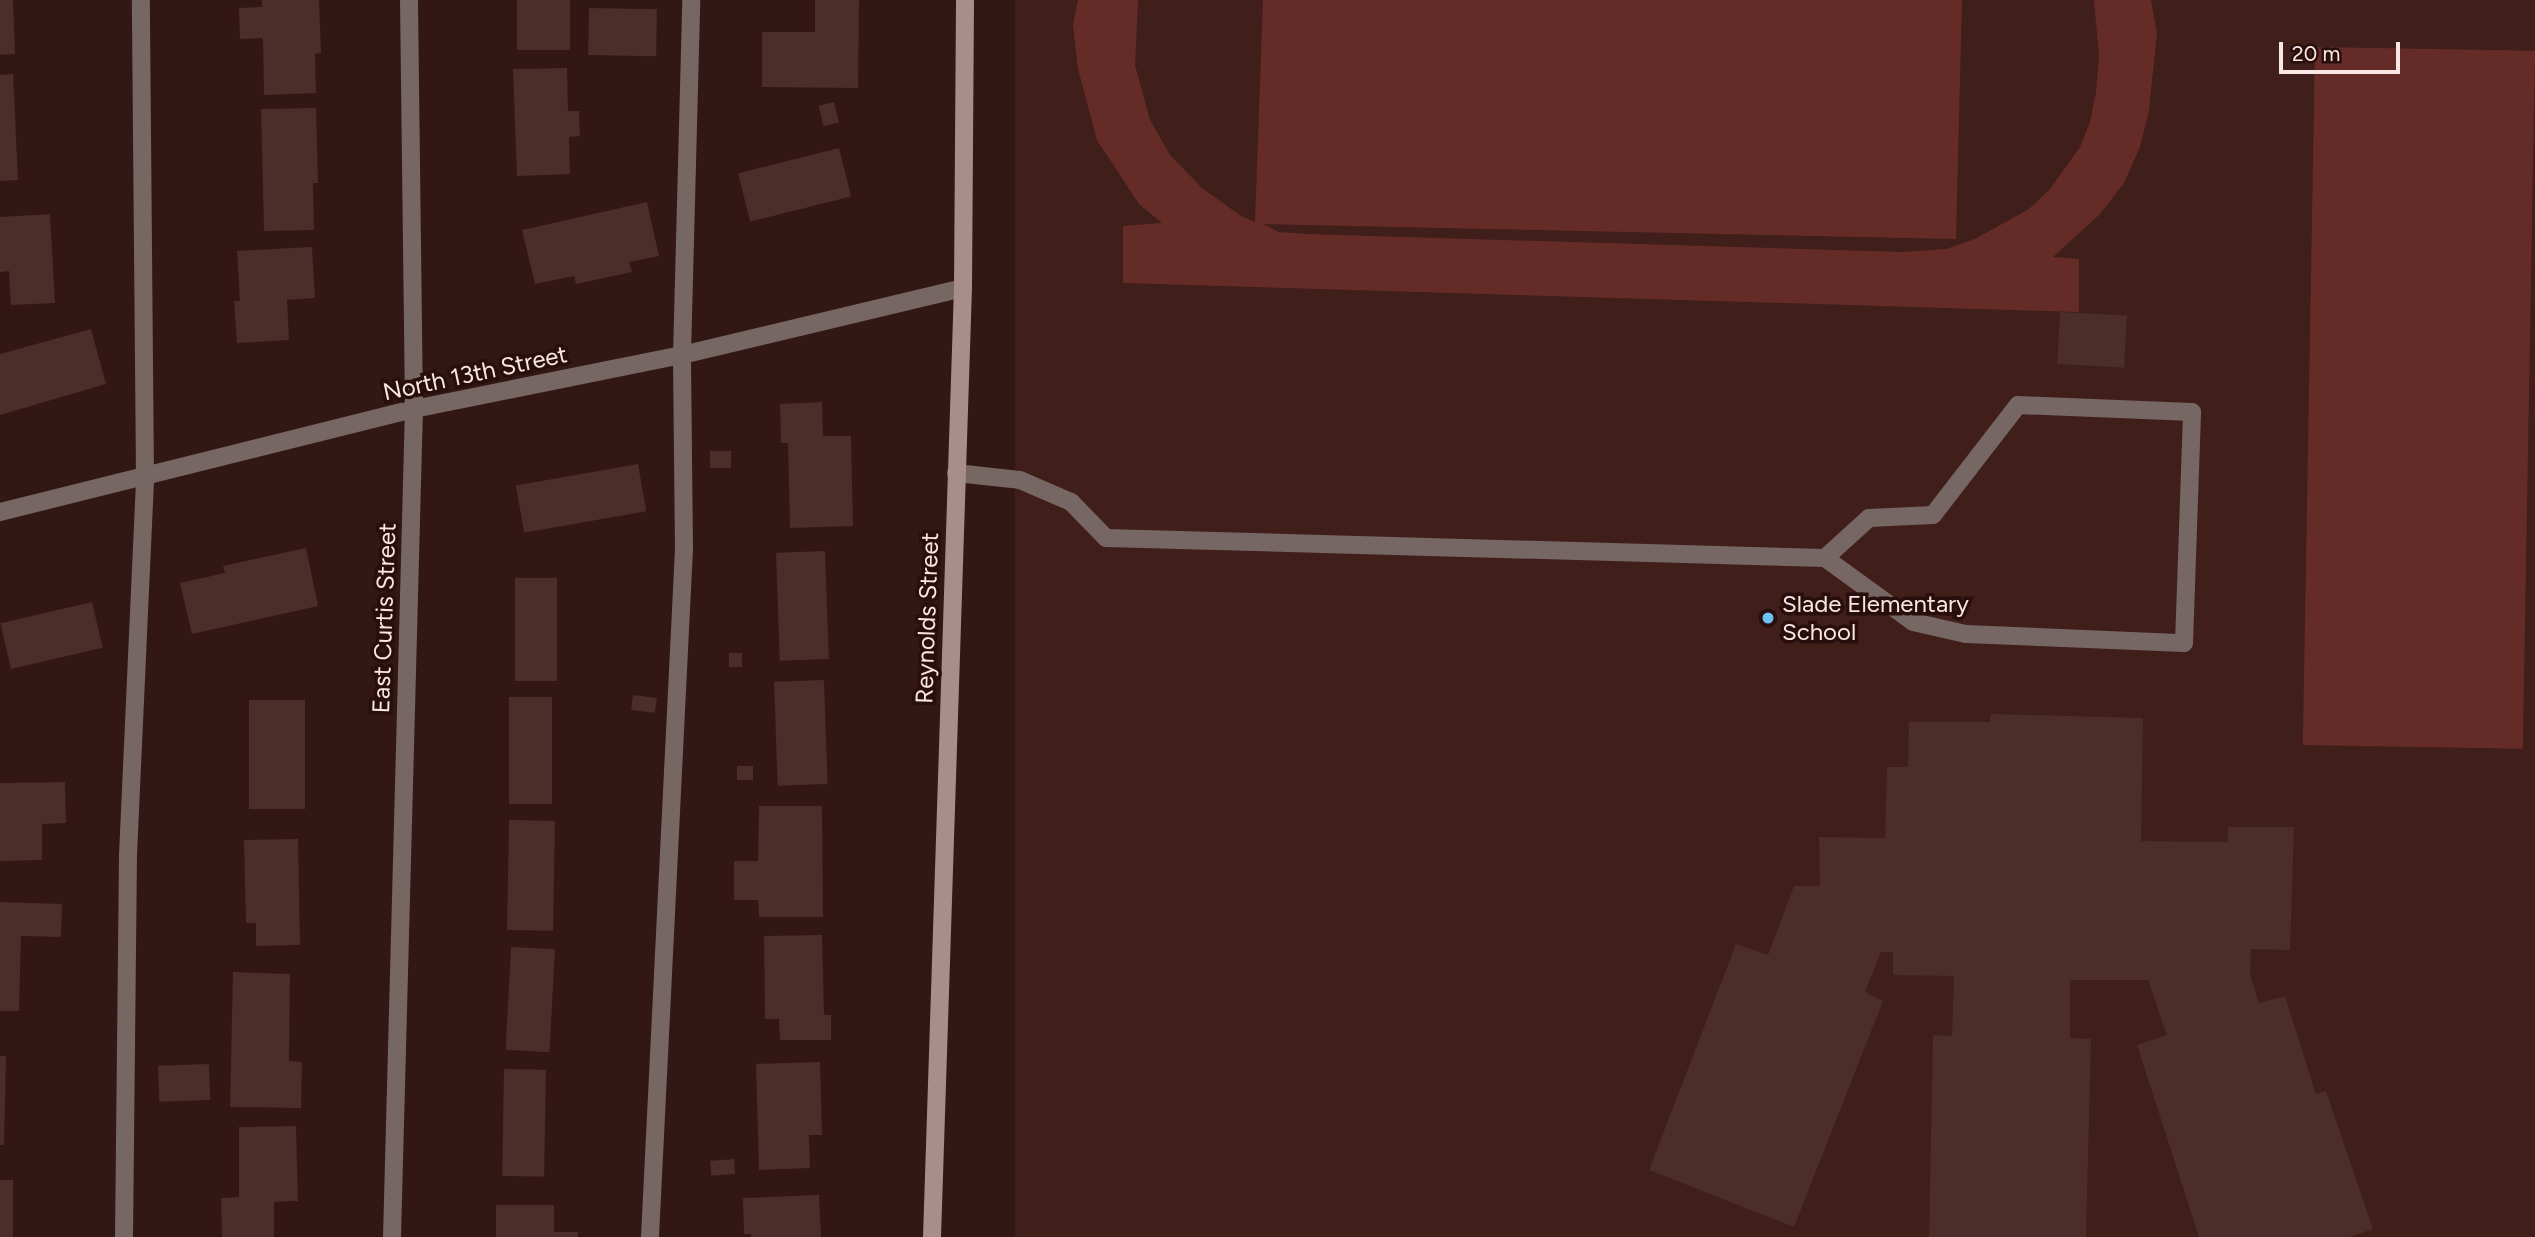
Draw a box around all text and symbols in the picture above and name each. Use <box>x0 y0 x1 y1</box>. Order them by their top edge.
scale bar <box>2283 28 2404 72</box>
text: 20 m <box>2292 41 2340 66</box>
street label: North 13th Street <box>380 339 570 407</box>
street label: East Curtis Street <box>366 522 402 714</box>
street label: Reynolds Street <box>910 532 944 704</box>
place label: Slade Elementary School <box>1782 590 1969 646</box>
marker: Slade Elementary School <box>1760 610 1776 626</box>

